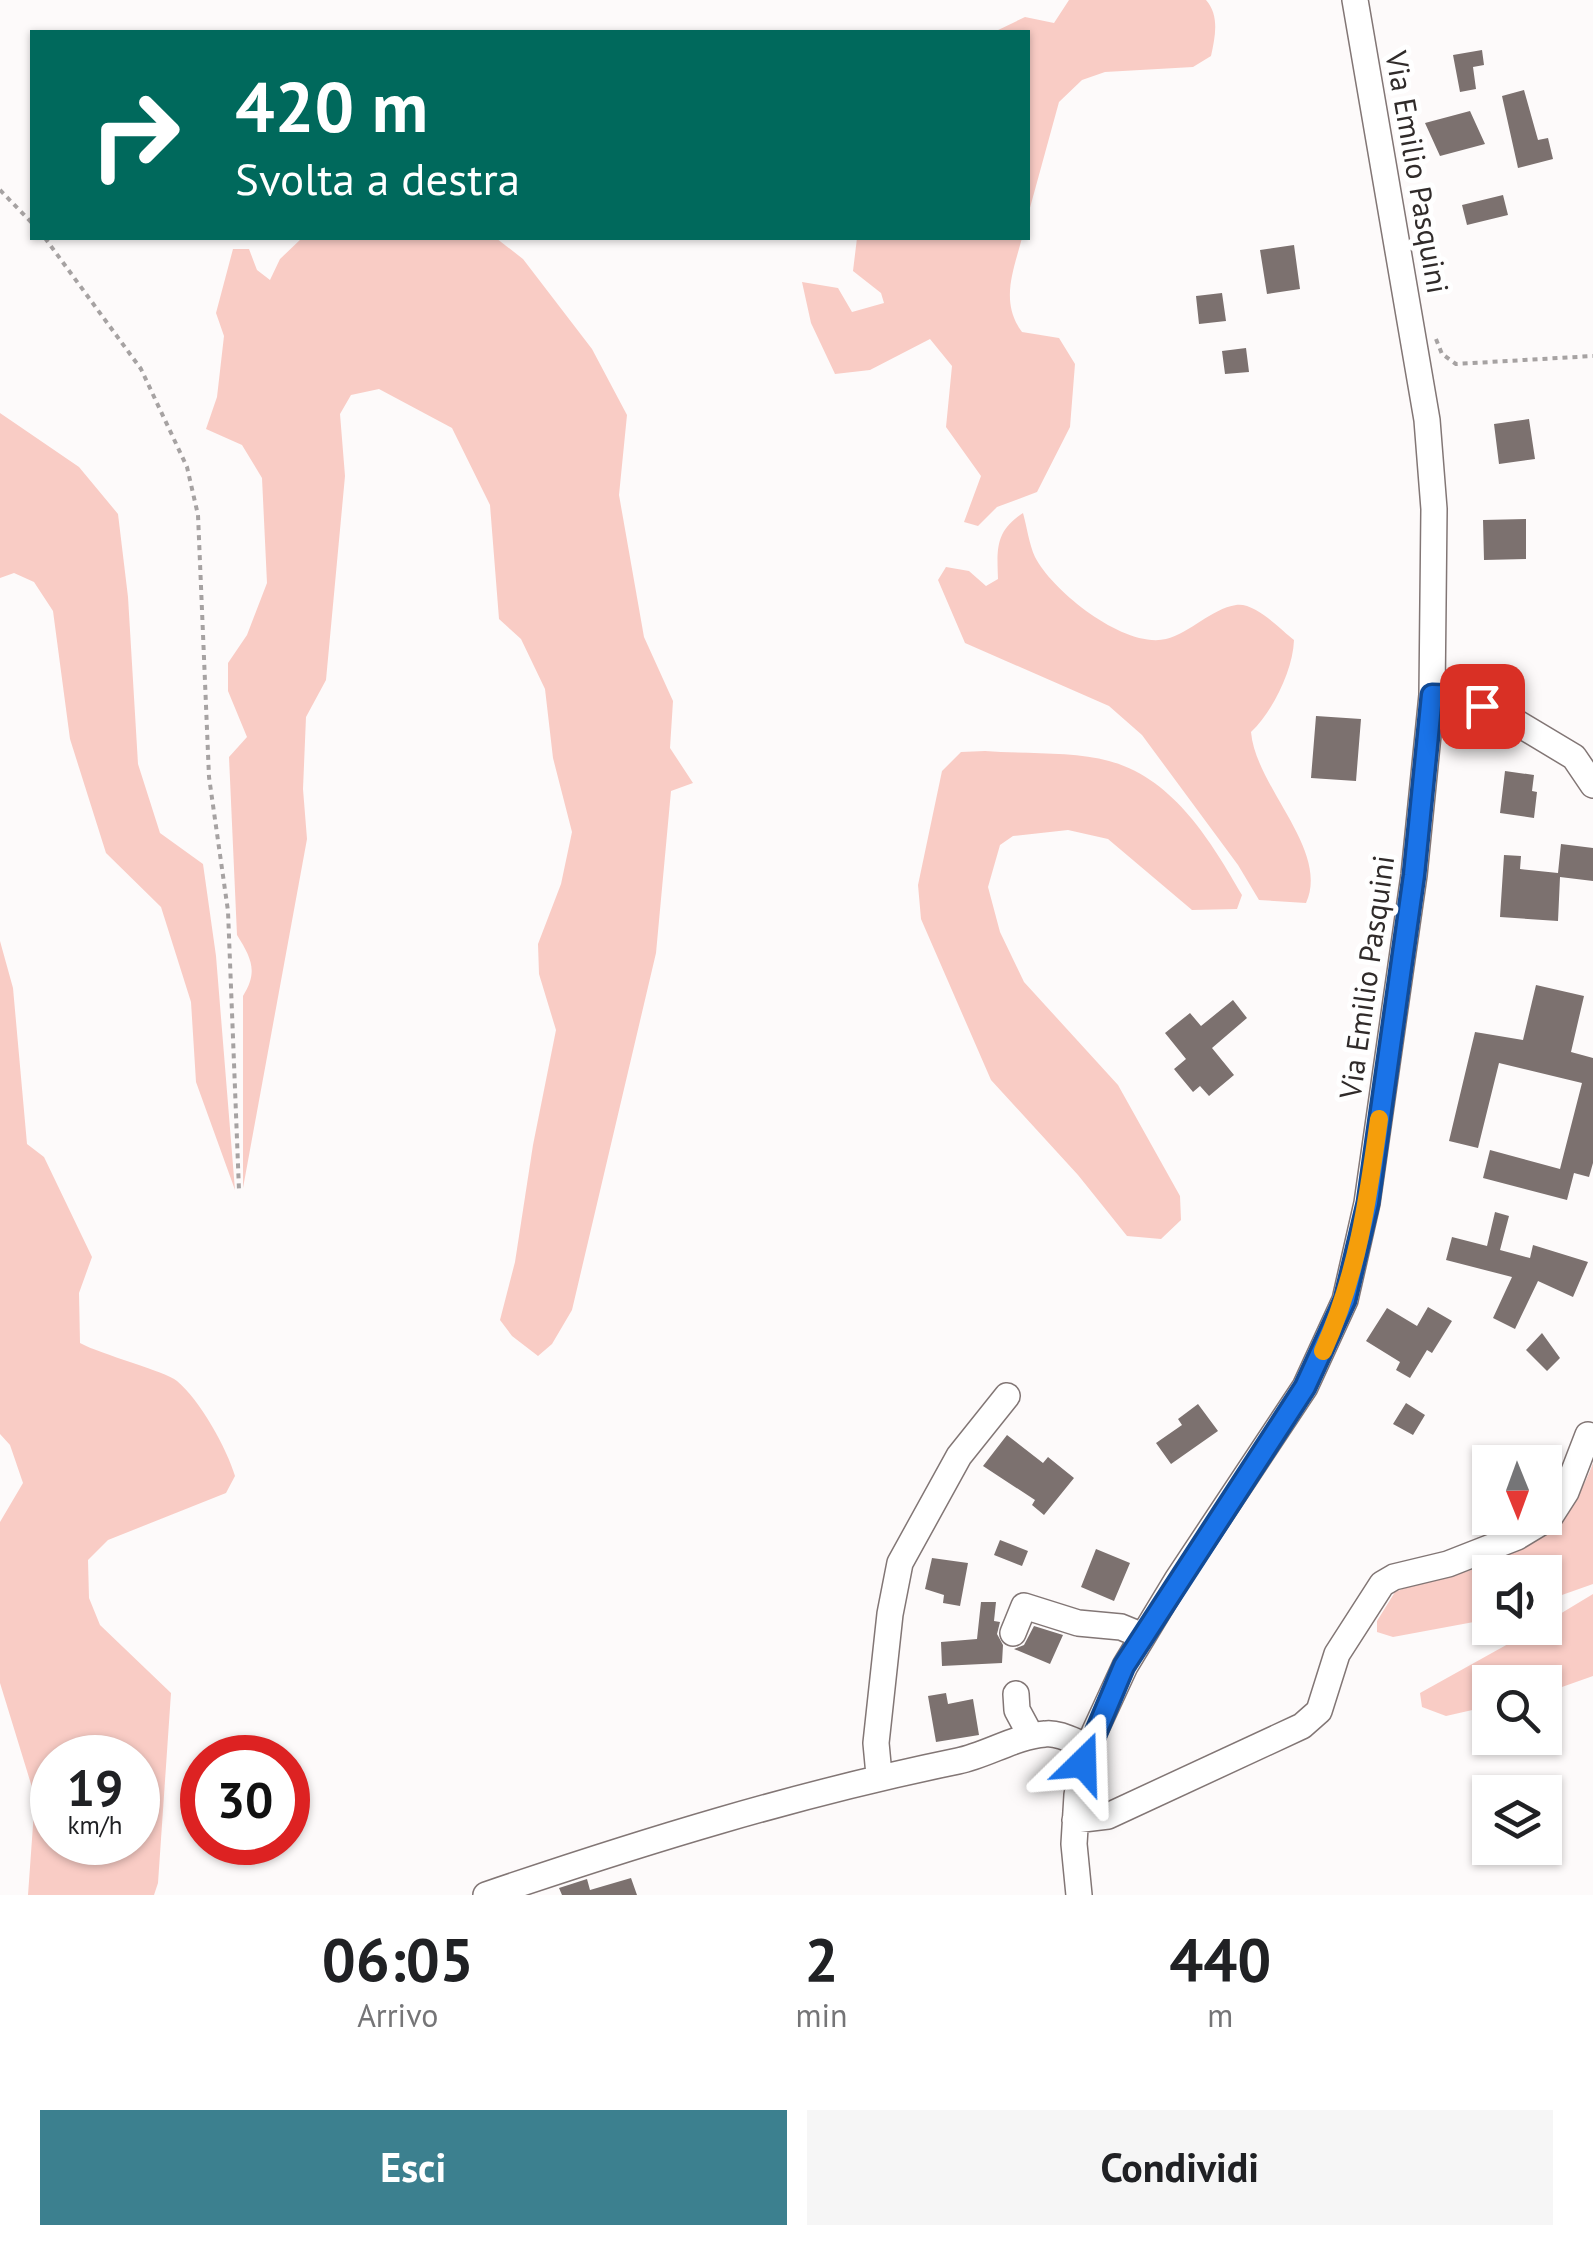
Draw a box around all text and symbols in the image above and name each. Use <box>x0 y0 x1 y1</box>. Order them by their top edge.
street label: Via Emilio Pasquini <box>1377 47 1459 296</box>
text: 420 m <box>235 61 428 151</box>
icon: right <box>70 70 200 200</box>
text: Svolta a destra <box>235 149 520 207</box>
pin <box>1440 664 1525 749</box>
icon: arrive <box>1455 679 1510 734</box>
street label: Via Emilio Pasquini <box>1329 853 1402 1102</box>
north arrow <box>1472 1445 1562 1535</box>
map controls <box>1472 1445 1562 1865</box>
button: sound <box>1472 1555 1562 1645</box>
button: search <box>1472 1665 1562 1755</box>
position arrow <box>1031 1711 1135 1815</box>
speed limit sign: 30 <box>180 1735 310 1865</box>
text: 19 <box>67 1755 123 1820</box>
button: layers <box>1472 1775 1562 1865</box>
text: km/h <box>68 1809 122 1841</box>
text: 06:05 <box>322 1920 474 1998</box>
text: 2 <box>805 1920 839 1998</box>
text: 440 <box>1169 1920 1271 1998</box>
text: Arrivo <box>357 1994 438 2036</box>
text: min <box>796 1994 848 2036</box>
text: m <box>1207 1994 1233 2036</box>
button: Esci <box>40 2110 787 2225</box>
button: Condividi <box>807 2110 1553 2225</box>

